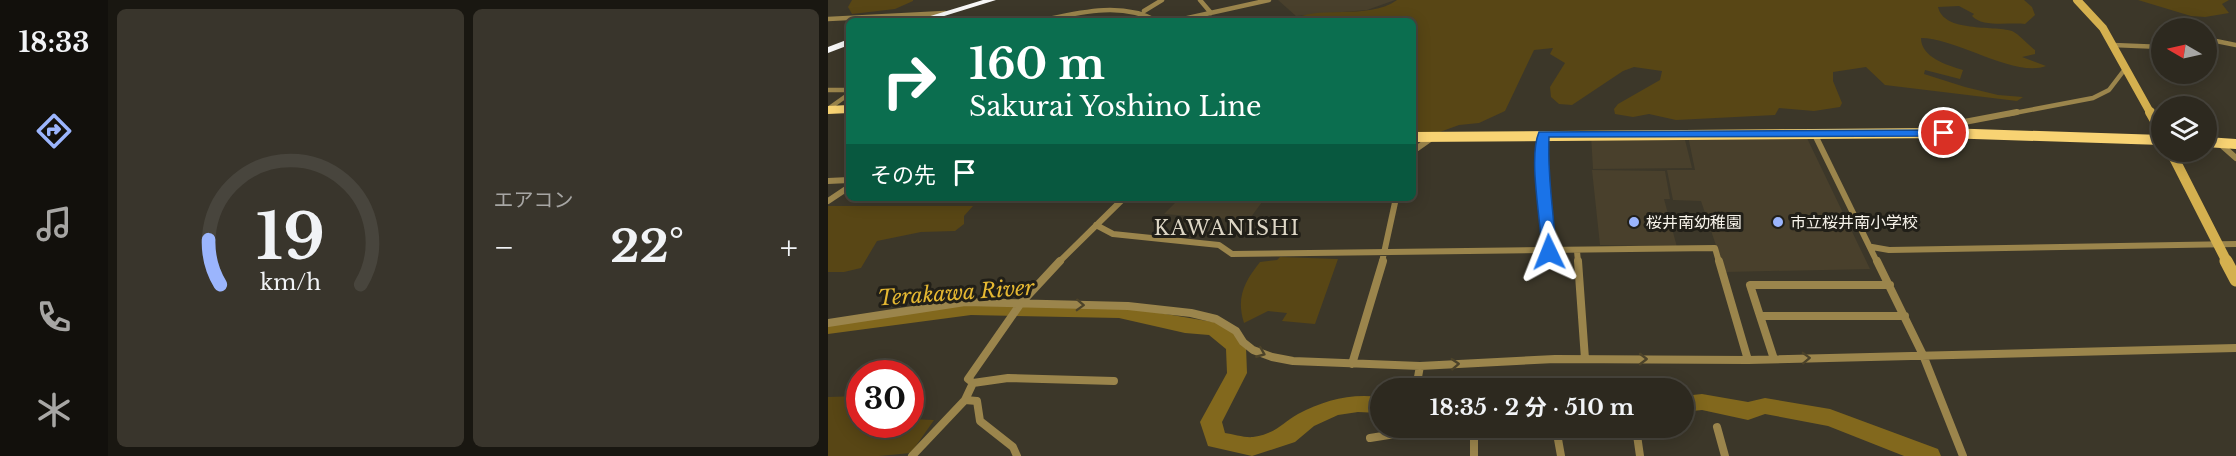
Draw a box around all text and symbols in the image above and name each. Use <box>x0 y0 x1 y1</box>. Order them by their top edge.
north arrow <box>2151 18 2217 84</box>
map controls <box>2151 18 2217 162</box>
text: 18:33 <box>19 26 89 59</box>
text: 160 m <box>969 38 1105 90</box>
icon: right <box>870 42 948 120</box>
text: Sakurai Yoshino Line <box>969 90 1262 123</box>
button: layers <box>2151 96 2217 162</box>
pin <box>1918 107 1969 158</box>
icon: directions <box>33 110 75 152</box>
icon: arrive <box>1927 116 1960 149</box>
icon: arrive <box>948 156 981 189</box>
text: その先 <box>870 162 936 189</box>
text: エアコン <box>494 188 574 212</box>
text: 19 <box>256 198 325 276</box>
icon: music <box>33 203 75 245</box>
place label: 桜井南幼稚園 <box>1646 212 1742 232</box>
place label: 市立桜井南小学校 <box>1790 212 1918 232</box>
marker: 桜井南幼稚園 <box>1627 215 1641 229</box>
marker: 市立桜井南小学校 <box>1771 215 1785 229</box>
district label: KAWANISHI <box>1154 216 1300 240</box>
text: 22° <box>610 218 684 274</box>
position arrow <box>1517 220 1581 284</box>
text: − <box>494 227 514 268</box>
text: + <box>780 227 798 268</box>
text: km/h <box>260 269 321 296</box>
water label: Terakawa River <box>877 274 1036 311</box>
icon: phone <box>33 296 75 338</box>
one-way arrow <box>1075 299 1084 312</box>
one-way arrow <box>1255 346 1266 358</box>
one-way arrow <box>1802 352 1811 364</box>
one-way arrow <box>1639 353 1648 365</box>
one-way arrow <box>1450 357 1459 370</box>
speed limit sign: 30 <box>846 360 924 438</box>
icon: climate <box>33 389 75 431</box>
text: 18:35 · 2 分 · 510 m <box>1430 394 1634 421</box>

